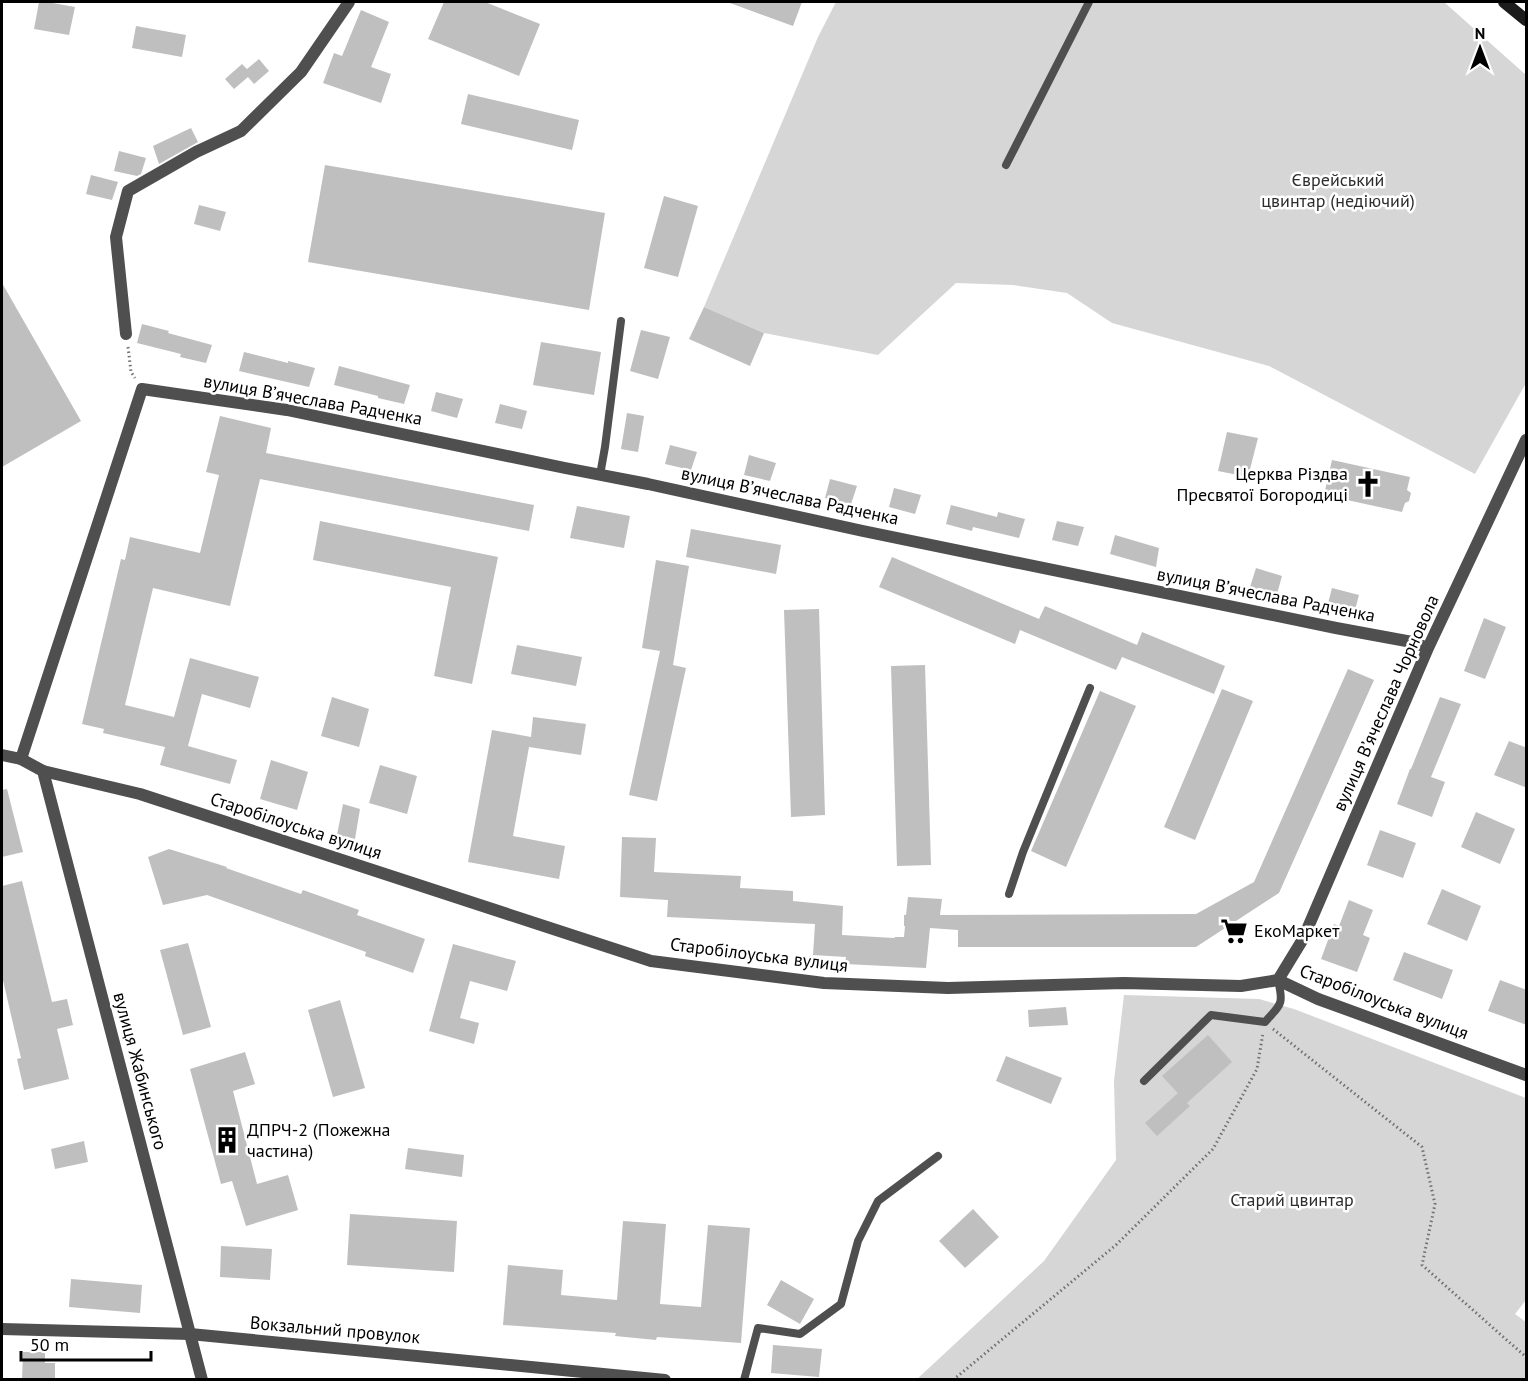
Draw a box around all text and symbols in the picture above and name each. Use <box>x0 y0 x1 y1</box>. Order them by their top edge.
north arrow <box>1450 18 1510 78</box>
text: N <box>1475 23 1485 43</box>
park label: Єврейський цвинтар (недіючий) <box>1261 168 1415 212</box>
street label: вулиця Вʼячеслава Радченка <box>202 369 424 430</box>
street label: вулиця Вʼячеслава Радченка <box>679 461 901 530</box>
place label: Церква Різдва Пресвятої Богородиці <box>1176 462 1348 506</box>
church icon: Церква Різдва Пресвятої Богородиці <box>1353 469 1383 499</box>
street label: вулиця Вʼячеслава Радченка <box>1155 562 1377 627</box>
street label: вулиця Вʼячеслава Чорновола <box>1327 591 1444 815</box>
street label: Старобілоуська вулиця <box>207 787 385 864</box>
supermarket icon: ЕкоМаркет <box>1219 916 1249 946</box>
place label: ЕкоМаркет <box>1254 919 1340 942</box>
street label: Старобілоуська вулиця <box>669 932 849 977</box>
street label: Старобілоуська вулиця <box>1296 959 1472 1044</box>
street label: вулиця Жабинського <box>108 989 173 1152</box>
place label: ДПРЧ-2 (Пожежна частина) <box>247 1118 391 1162</box>
building icon: ДПРЧ-2 (Пожежна частина) <box>212 1125 242 1155</box>
park label: Старий цвинтар <box>1230 1188 1354 1211</box>
street label: Вокзальний провулок <box>249 1311 421 1348</box>
scale bar <box>21 1324 152 1362</box>
text: 50 m <box>30 1333 69 1356</box>

